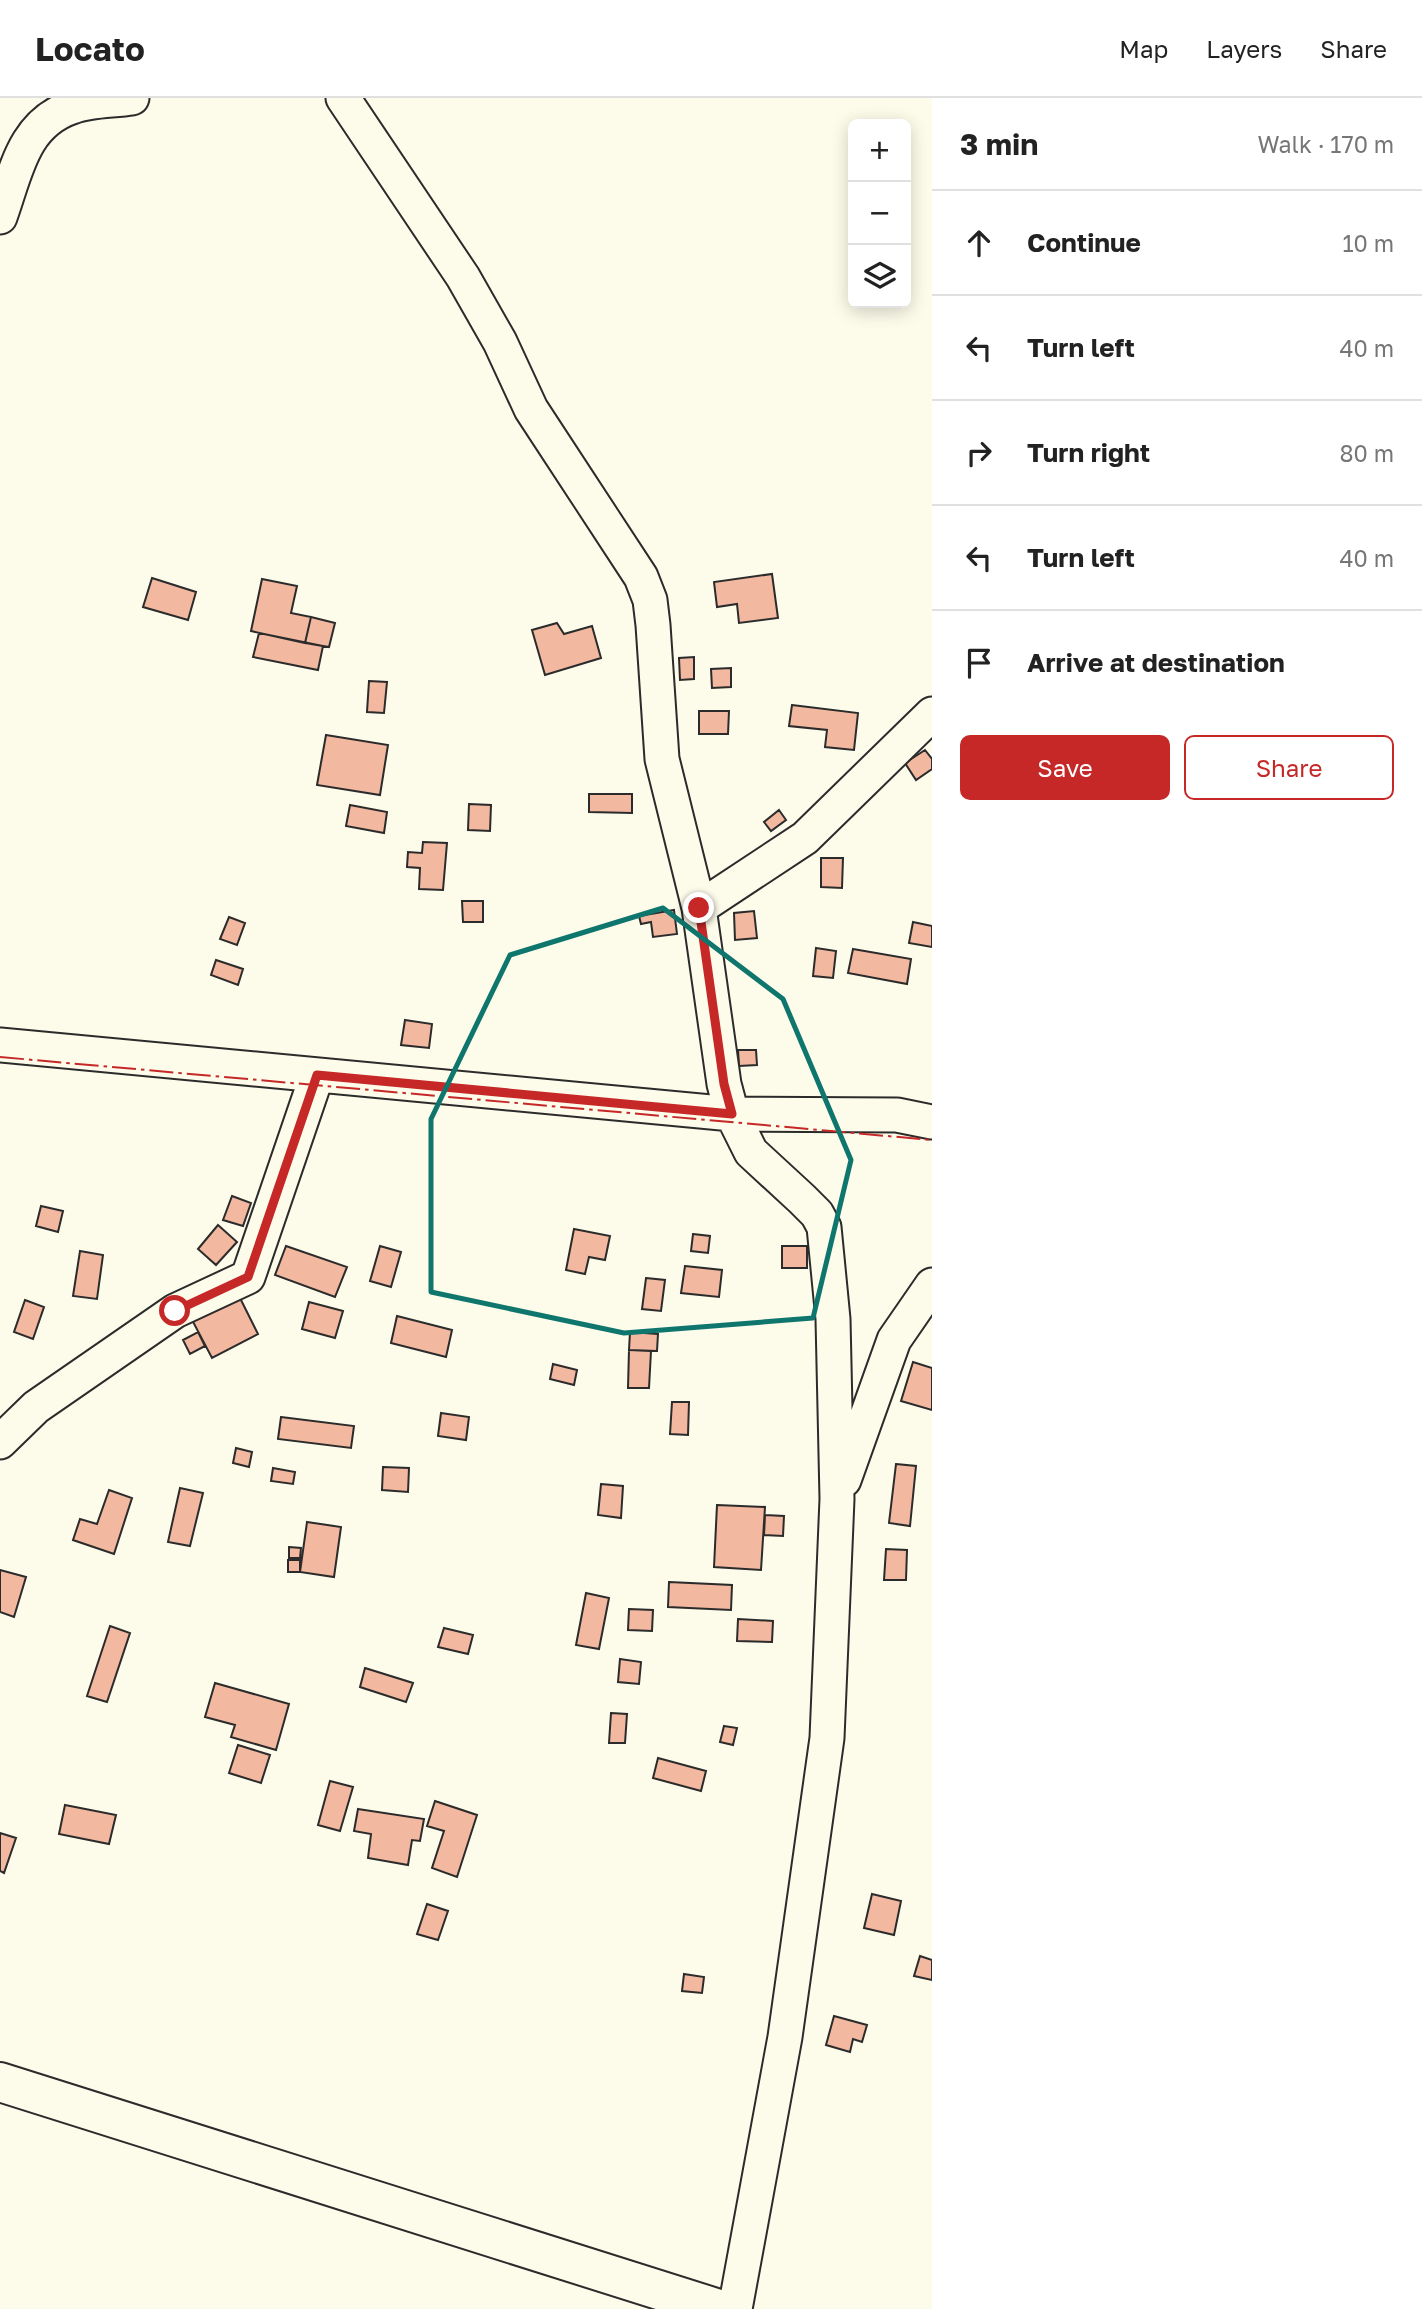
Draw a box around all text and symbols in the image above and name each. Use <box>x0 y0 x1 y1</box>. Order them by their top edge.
text: Locato <box>35 29 145 68</box>
text: Map <box>1119 34 1168 63</box>
text: Layers <box>1206 34 1282 63</box>
text: Share <box>1320 34 1387 63</box>
map controls <box>848 119 911 308</box>
button: + <box>848 119 911 182</box>
text: 3 min <box>960 126 1038 162</box>
text: Walk · 170 m <box>1257 130 1394 158</box>
button: − <box>848 182 911 245</box>
icon: ahead <box>960 224 998 262</box>
text: Continue <box>1027 227 1141 258</box>
text: 10 m <box>1342 229 1394 257</box>
button: layers <box>848 245 911 308</box>
icon: left <box>960 329 998 367</box>
text: Turn left <box>1027 332 1135 363</box>
text: 40 m <box>1340 334 1394 362</box>
icon: right <box>960 434 998 472</box>
text: Turn right <box>1027 437 1150 468</box>
text: 80 m <box>1340 439 1394 467</box>
icon: left <box>960 539 998 577</box>
text: Turn left <box>1027 542 1135 573</box>
text: 40 m <box>1340 544 1394 572</box>
icon: arrive <box>960 644 998 682</box>
text: Arrive at destination <box>1027 647 1285 678</box>
button: Save <box>960 735 1170 800</box>
button: Share <box>1184 735 1394 800</box>
route end <box>683 892 714 923</box>
route start <box>159 1295 190 1326</box>

